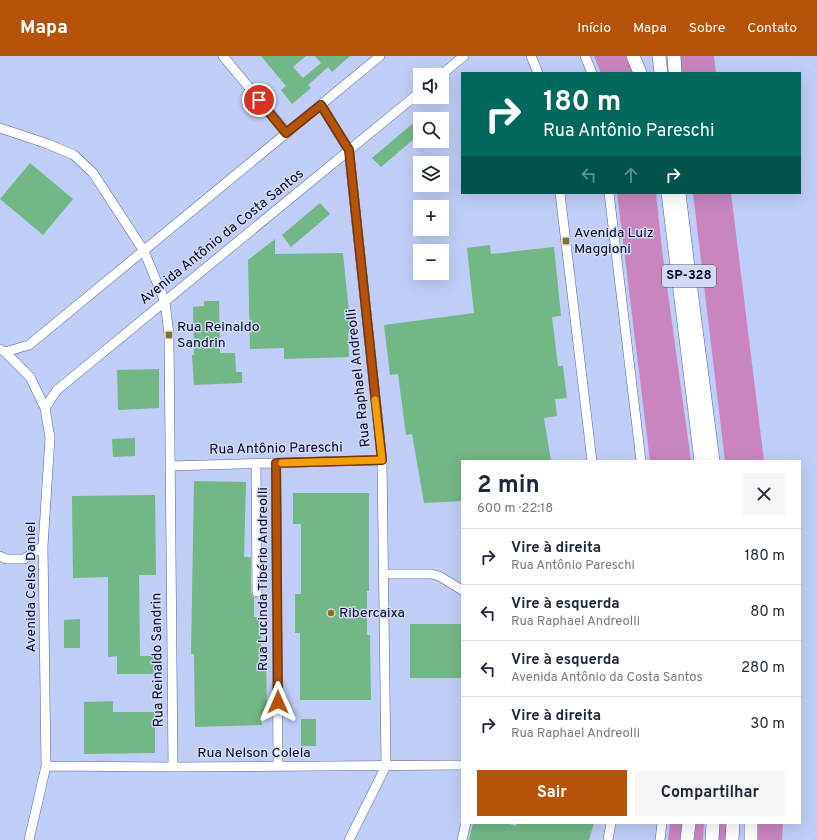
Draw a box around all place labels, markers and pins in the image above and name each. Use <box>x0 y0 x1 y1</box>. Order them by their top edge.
pin <box>242 83 276 117</box>
place label: Avenida Luiz Maggioni <box>574 225 654 258</box>
marker: Avenida Luiz Maggioni <box>561 236 571 246</box>
place label: Rua Reinaldo Sandrin <box>177 319 260 352</box>
marker: Rua Reinaldo Sandrin <box>164 330 174 340</box>
place label: Ribercaixa <box>339 605 405 622</box>
marker: Ribercaixa <box>326 608 336 618</box>

